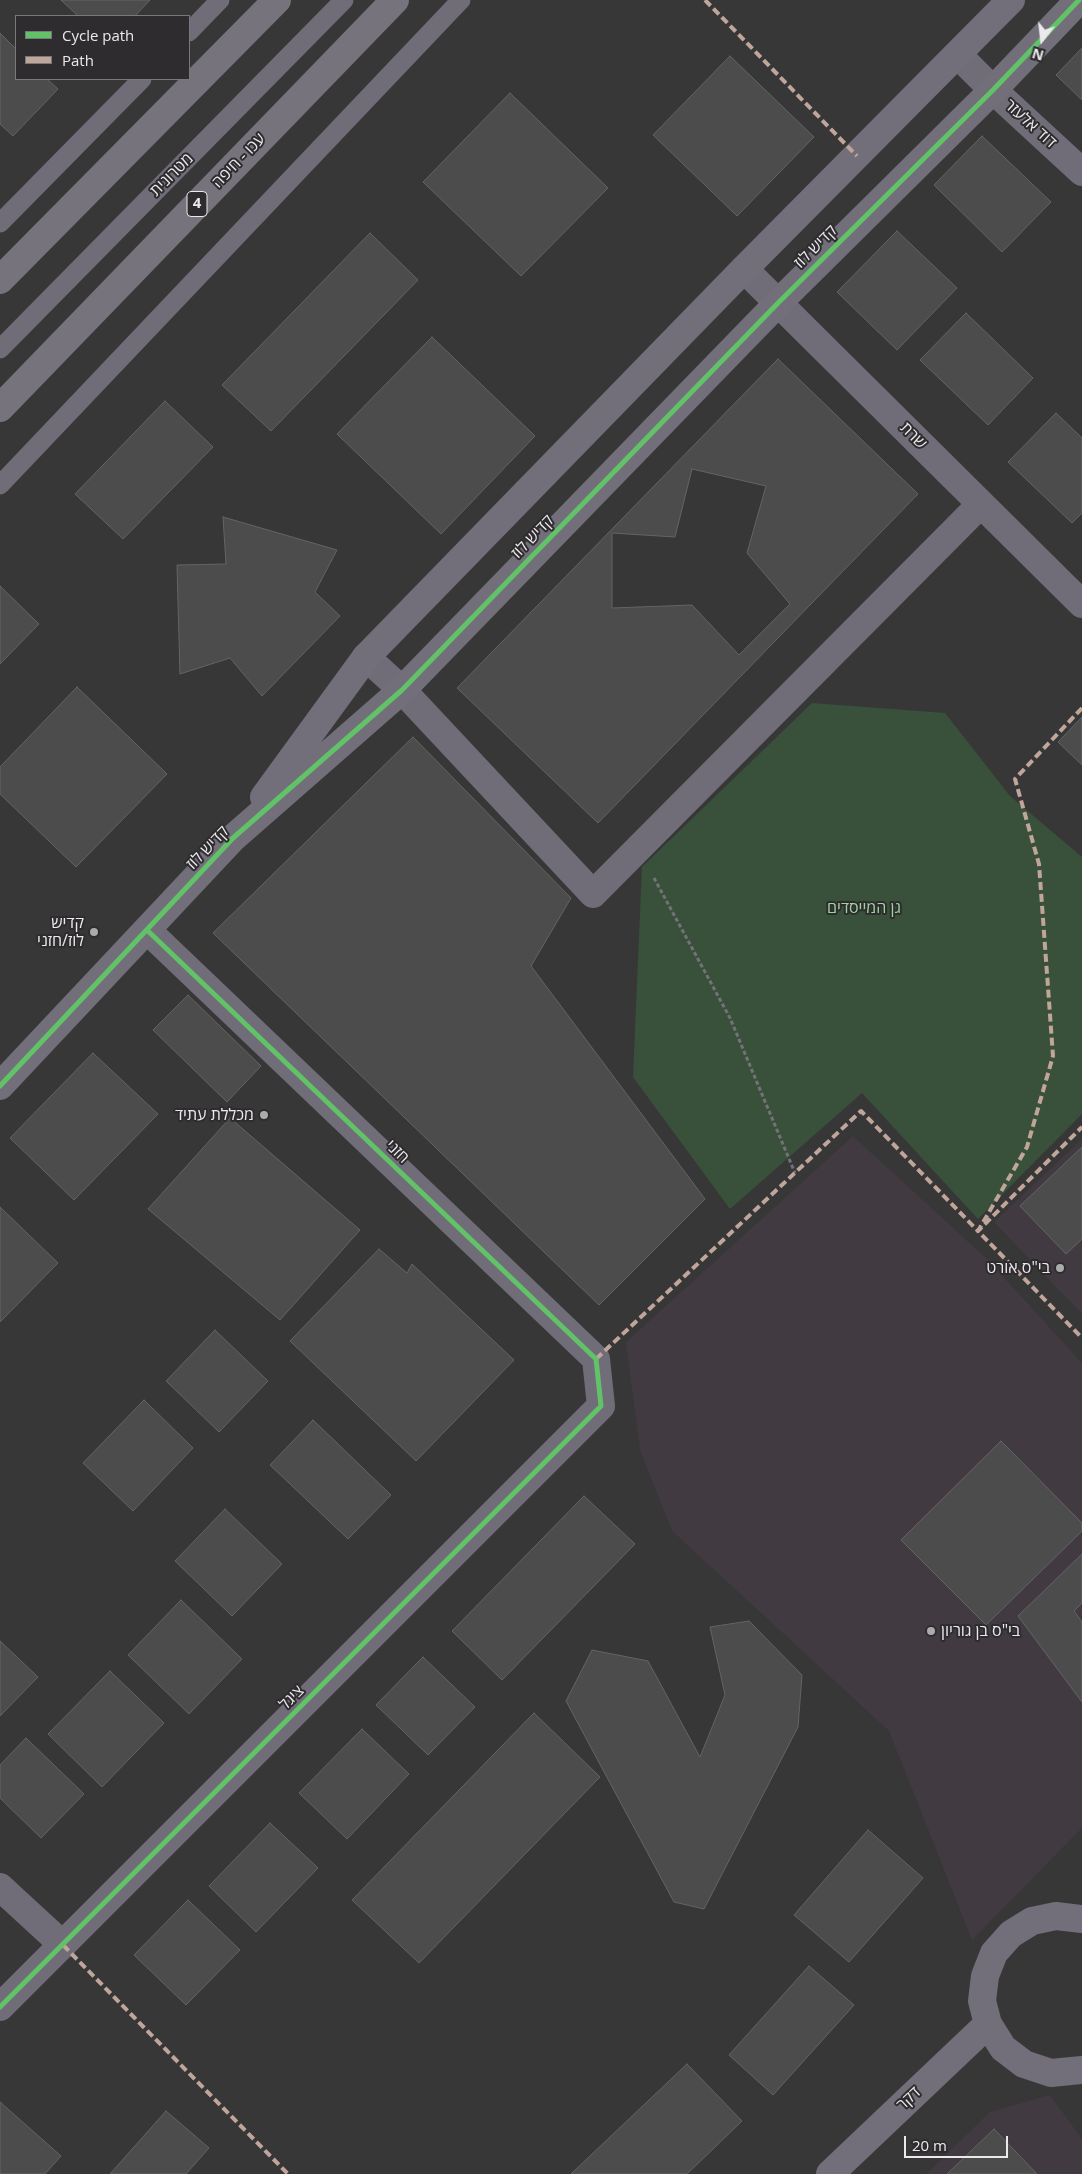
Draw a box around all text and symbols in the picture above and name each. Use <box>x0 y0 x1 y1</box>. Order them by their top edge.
legend <box>15 15 190 80</box>
north arrow <box>1017 15 1067 65</box>
text: Cycle path <box>62 25 134 45</box>
text: N <box>1030 44 1046 66</box>
text: Path <box>62 50 94 70</box>
street label: דוד אלעזר <box>1000 96 1060 152</box>
street label: עכו - חיפה <box>208 130 270 192</box>
street label: מטרונית <box>147 150 197 200</box>
road number: 4 <box>187 192 207 216</box>
street label: קדיש לוז <box>790 221 842 273</box>
street label: שרת <box>896 419 930 453</box>
street label: קדיש לוז <box>508 511 558 563</box>
street label: קדיש לוז <box>183 822 233 874</box>
park label: גן המייסדים <box>827 898 901 918</box>
place label: קדיש לוז/חזני <box>37 913 84 951</box>
marker: קדיש לוז/חזני <box>88 926 100 938</box>
place label: מכללת עתיד <box>175 1105 254 1125</box>
marker: מכללת עתיד <box>258 1109 270 1121</box>
street label: חזני <box>381 1136 413 1168</box>
place label: בי"ס אורט <box>986 1258 1050 1278</box>
marker: בי"ס אורט <box>1054 1262 1066 1274</box>
place label: בי"ס בן גוריון <box>941 1621 1020 1641</box>
marker: בי"ס בן גוריון <box>925 1625 937 1637</box>
street label: ציגל <box>276 1682 308 1714</box>
street label: דקר <box>893 2083 925 2115</box>
scale bar <box>907 2126 1011 2158</box>
text: 20 m <box>912 2135 947 2155</box>

